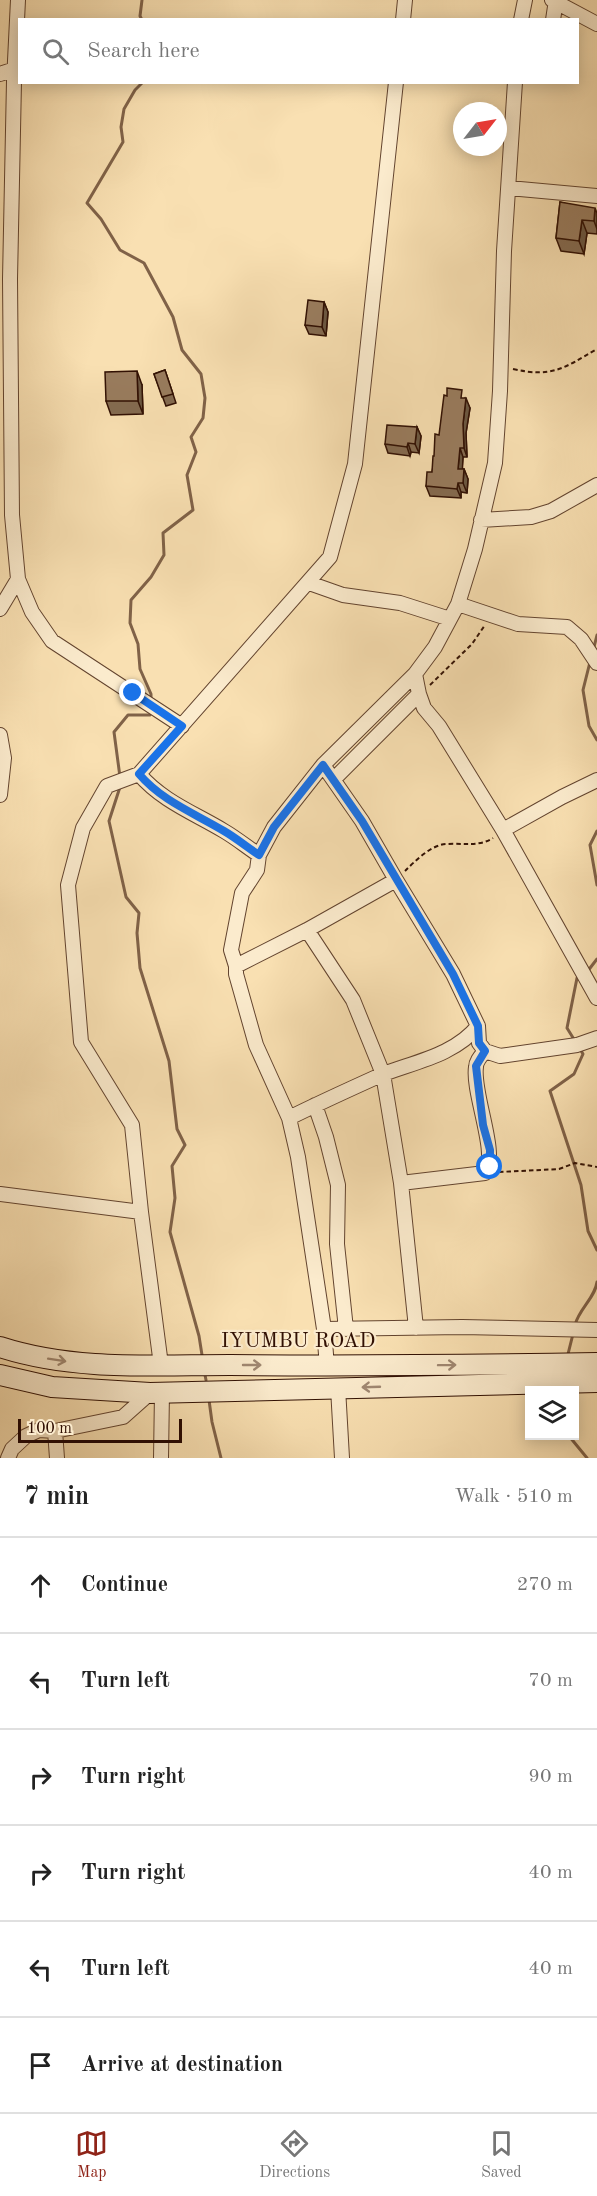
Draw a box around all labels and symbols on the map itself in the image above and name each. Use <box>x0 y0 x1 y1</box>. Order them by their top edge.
north arrow <box>453 102 507 156</box>
route end <box>119 679 145 705</box>
route start <box>476 1153 502 1179</box>
street label: IYUMBU ROAD <box>221 1331 375 1352</box>
one-way arrow <box>47 1355 66 1366</box>
one-way arrow <box>241 1359 261 1371</box>
one-way arrow <box>436 1359 456 1371</box>
one-way arrow <box>361 1381 381 1393</box>
scale bar <box>18 1416 182 1444</box>

